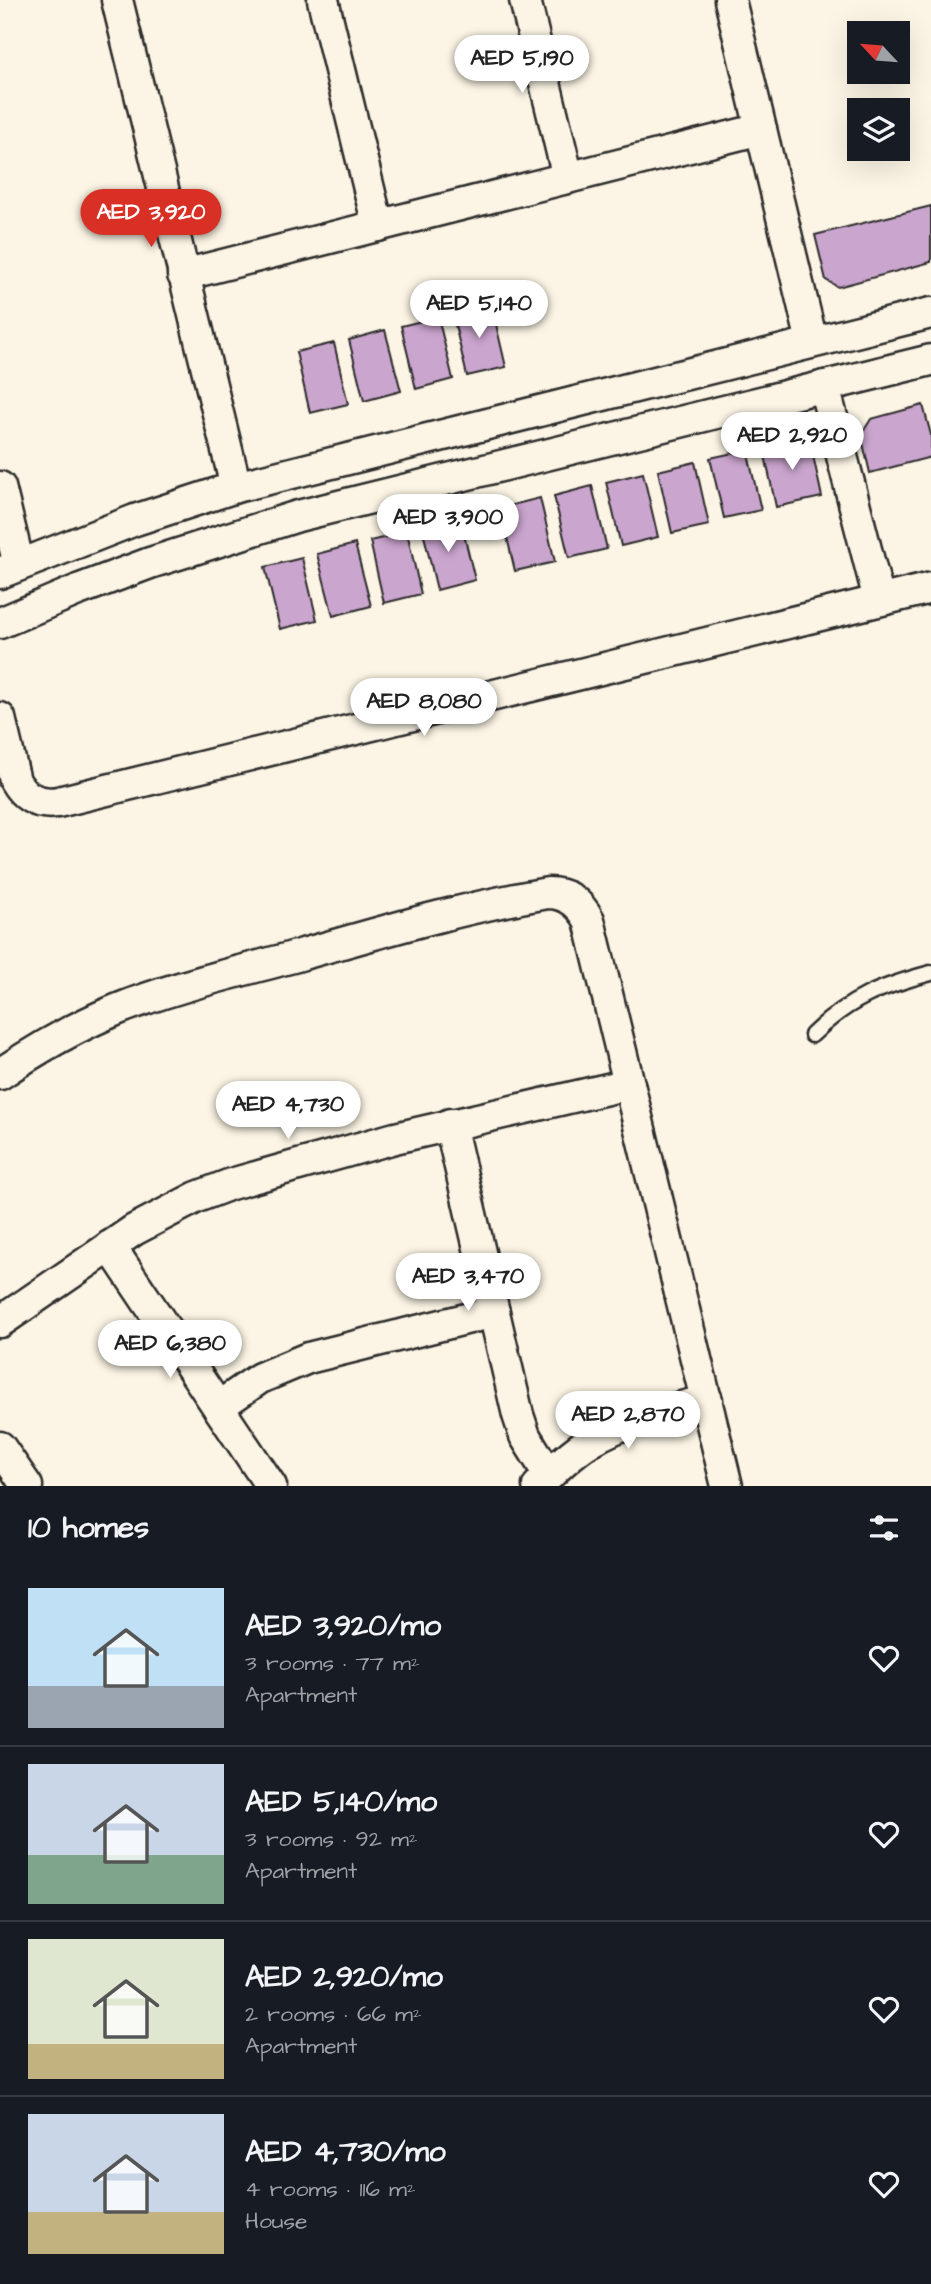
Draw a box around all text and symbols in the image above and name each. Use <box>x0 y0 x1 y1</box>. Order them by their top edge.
north arrow <box>847 21 910 84</box>
map controls <box>847 21 910 161</box>
pin: AED 5,190 <box>442 36 602 95</box>
text: AED 5,190 <box>470 42 574 74</box>
button: layers <box>847 98 910 161</box>
pin: AED 3,920 <box>71 190 231 249</box>
text: AED 3,920 <box>96 196 206 228</box>
pin: AED 5,140 <box>399 280 559 340</box>
text: AED 5,140 <box>426 287 532 319</box>
pin: AED 2,920 <box>712 412 872 472</box>
text: AED 2,920 <box>737 419 847 451</box>
pin: AED 3,900 <box>368 494 528 554</box>
text: AED 3,900 <box>393 501 503 533</box>
pin: AED 8,080 <box>344 678 504 738</box>
text: AED 8,080 <box>366 685 482 717</box>
pin: AED 4,730 <box>208 1082 368 1141</box>
text: AED 4,730 <box>232 1088 344 1120</box>
pin: AED 3,470 <box>388 1254 548 1313</box>
text: AED 3,470 <box>412 1260 524 1292</box>
pin: AED 6,380 <box>90 1320 250 1380</box>
text: AED 6,380 <box>114 1327 226 1359</box>
pin: AED 2,870 <box>548 1392 708 1451</box>
text: AED 2,870 <box>571 1398 685 1430</box>
text: 10 homes <box>28 1507 149 1549</box>
icon: filters <box>865 1509 903 1547</box>
text: AED 3,920/mo <box>245 1605 441 1647</box>
icon: home <box>84 1616 168 1700</box>
icon: heart <box>865 1639 903 1677</box>
text: 3 rooms · 77 m² <box>245 1647 420 1679</box>
text: Apartment <box>245 1679 357 1711</box>
text: AED 5,140/mo <box>245 1781 437 1823</box>
icon: home <box>84 1792 168 1876</box>
icon: heart <box>865 1815 903 1853</box>
text: 3 rooms · 92 m² <box>245 1823 418 1855</box>
text: Apartment <box>245 1855 357 1887</box>
text: AED 2,920/mo <box>245 1956 443 1998</box>
icon: home <box>84 1967 168 2051</box>
icon: heart <box>865 1990 903 2028</box>
text: 2 rooms · 66 m² <box>245 1998 422 2030</box>
text: Apartment <box>245 2030 357 2062</box>
text: AED 4,730/mo <box>245 2131 446 2173</box>
icon: home <box>84 2142 168 2226</box>
icon: heart <box>865 2165 903 2203</box>
text: 4 rooms · 116 m² <box>245 2173 416 2205</box>
text: House <box>245 2205 308 2237</box>

